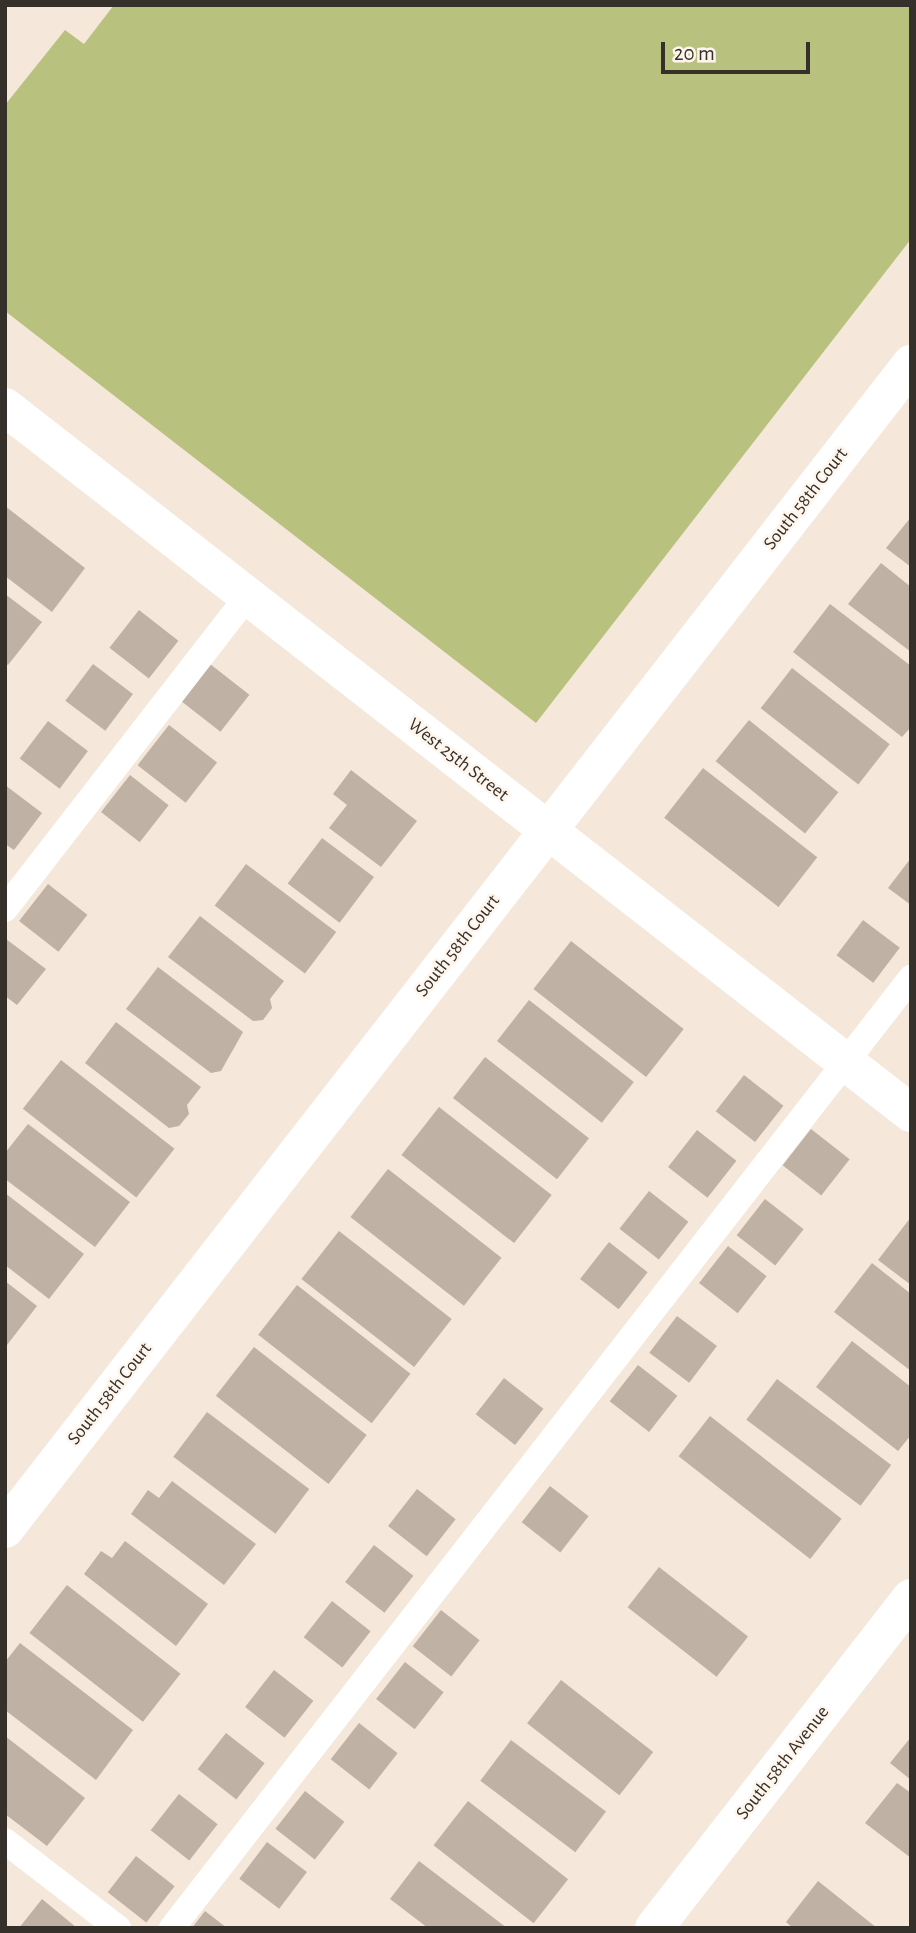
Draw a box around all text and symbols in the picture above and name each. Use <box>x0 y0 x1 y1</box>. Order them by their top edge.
scale bar <box>664 28 813 72</box>
text: 20 m <box>674 43 715 64</box>
street label: South 58th Court <box>759 443 853 555</box>
street label: West 25th Street <box>403 714 513 806</box>
street label: South 58th Court <box>411 890 505 1002</box>
street label: South 58th Court <box>63 1338 157 1450</box>
street label: South 58th Avenue <box>732 1702 834 1824</box>

